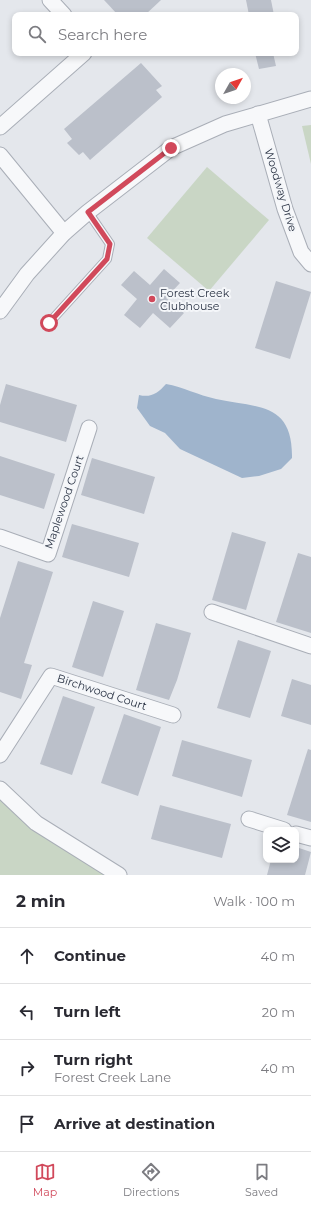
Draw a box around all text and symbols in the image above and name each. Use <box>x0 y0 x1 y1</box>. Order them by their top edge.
search box <box>12 12 299 56</box>
icon: search <box>26 23 48 45</box>
text: Search here <box>58 25 147 44</box>
north arrow <box>215 68 251 104</box>
route end <box>162 139 180 157</box>
street label: Woodway Drive <box>262 147 300 234</box>
place label: Forest Creek Clubhouse <box>160 286 230 313</box>
marker: Forest Creek Clubhouse <box>147 294 157 304</box>
route start <box>40 314 58 332</box>
street label: Maplewood Court <box>41 453 87 551</box>
street label: Birchwood Court <box>55 671 149 713</box>
map controls <box>263 827 299 863</box>
button: layers <box>263 827 299 863</box>
text: 2 min <box>16 891 66 911</box>
text: Walk · 100 m <box>213 893 295 909</box>
icon: ahead <box>16 945 38 967</box>
text: Continue <box>54 946 126 965</box>
text: 40 m <box>261 948 295 964</box>
icon: left <box>16 1001 38 1023</box>
text: Turn left <box>54 1002 121 1021</box>
text: 20 m <box>262 1004 295 1020</box>
text: Turn right <box>54 1050 133 1069</box>
icon: right <box>16 1057 38 1079</box>
text: 40 m <box>261 1060 295 1076</box>
text: Forest Creek Lane <box>54 1069 171 1085</box>
icon: arrive <box>16 1113 38 1135</box>
text: Arrive at destination <box>54 1114 215 1133</box>
tab: Map <box>33 1161 57 1199</box>
tab: Directions <box>123 1161 179 1199</box>
tab: Saved <box>245 1161 278 1199</box>

